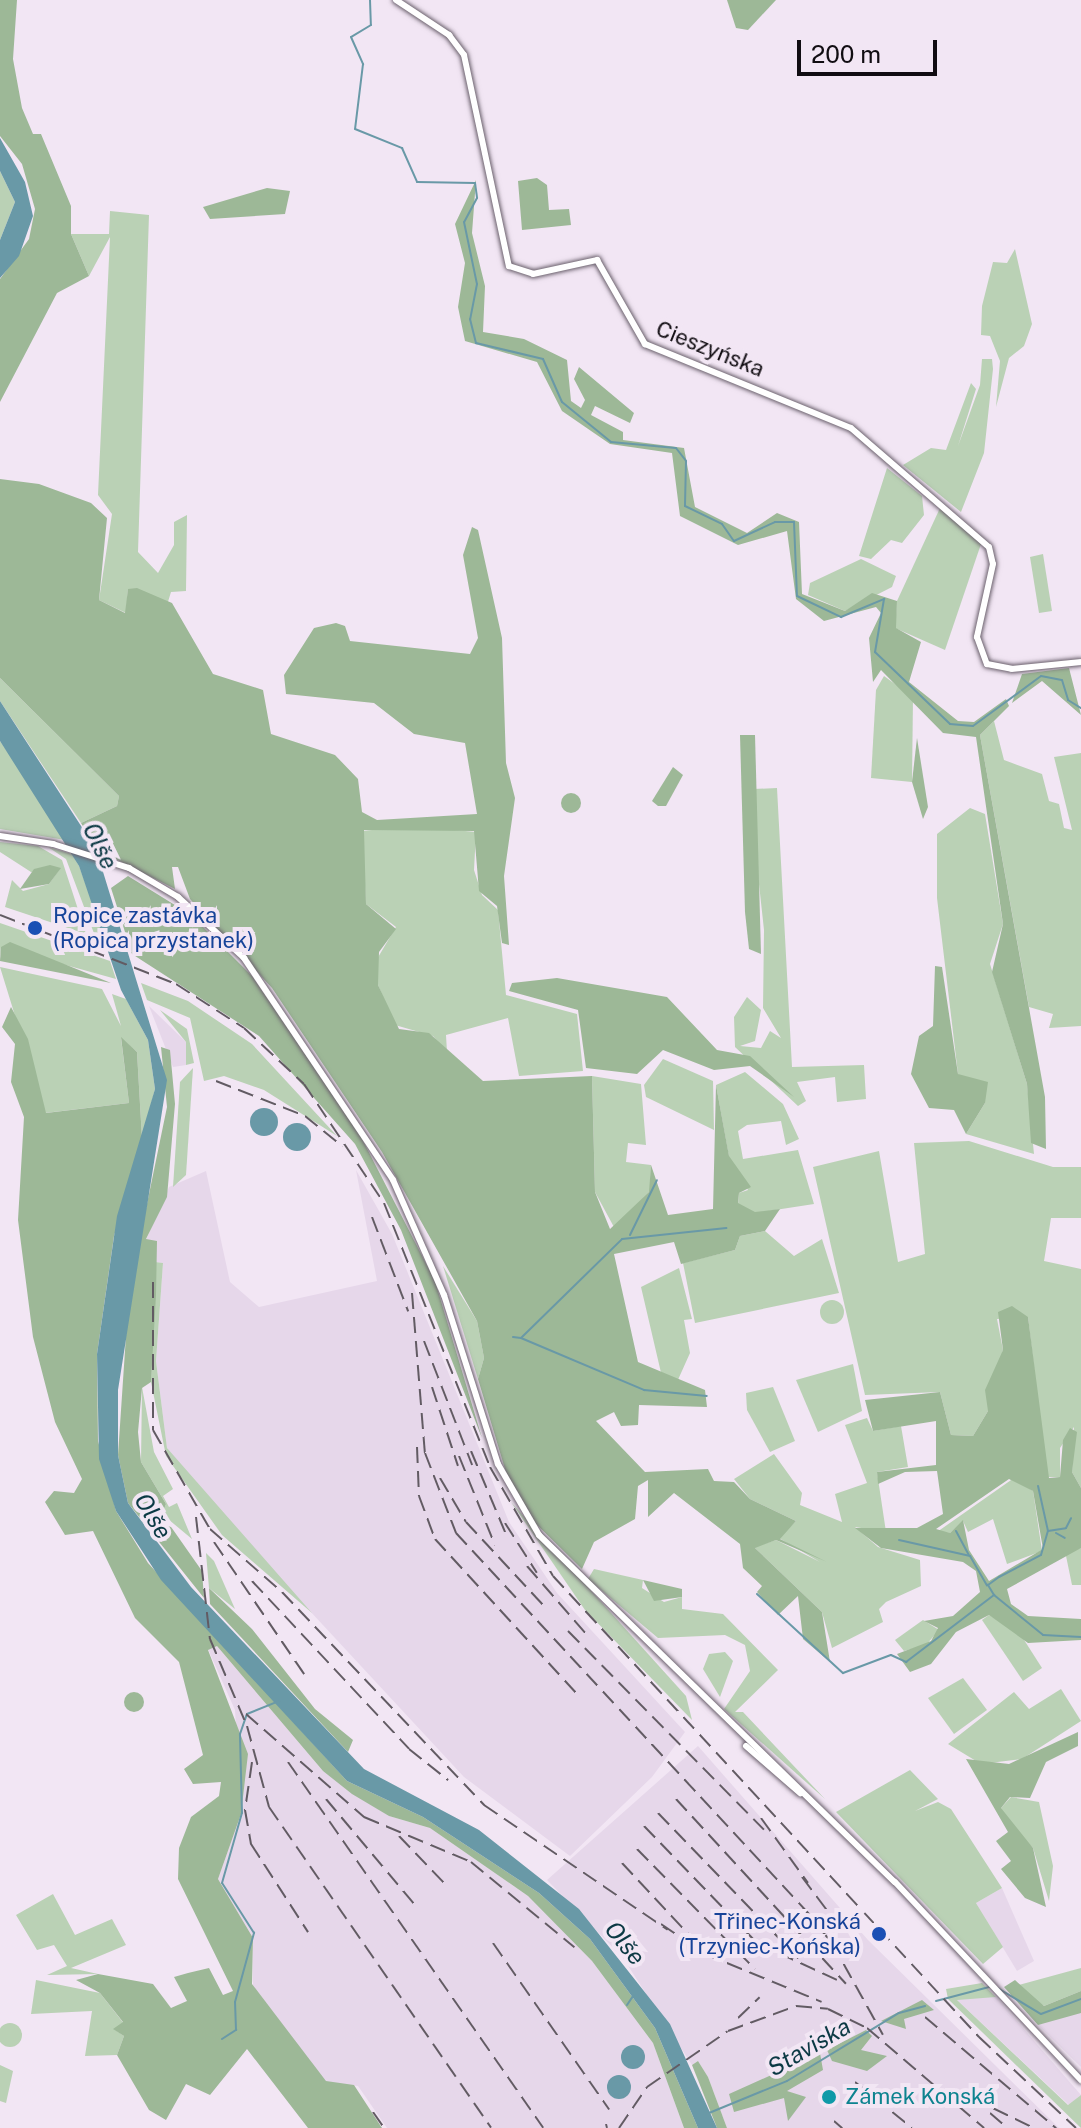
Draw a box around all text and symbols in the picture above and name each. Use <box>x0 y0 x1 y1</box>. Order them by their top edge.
scale bar <box>801 24 941 74</box>
text: 200 m <box>811 40 881 68</box>
street label: Cieszyńska <box>652 315 768 383</box>
water label: Olše <box>76 818 124 874</box>
place label: Ropice zastávka (Ropica przystanek) <box>53 902 254 954</box>
marker: Ropice zastávka (Ropica przystanek) <box>24 917 46 939</box>
water label: Olše <box>128 1488 178 1544</box>
place label: Třinec-Konská (Trzyniec-Końska) <box>678 1908 861 1960</box>
water label: Olše <box>599 1915 651 1971</box>
marker: Třinec-Konská (Trzyniec-Końska) <box>868 1923 890 1945</box>
water label: Staviska <box>762 2012 856 2082</box>
place label: Zámek Konská <box>845 2084 995 2110</box>
marker: Zámek Konská <box>820 2088 838 2106</box>

